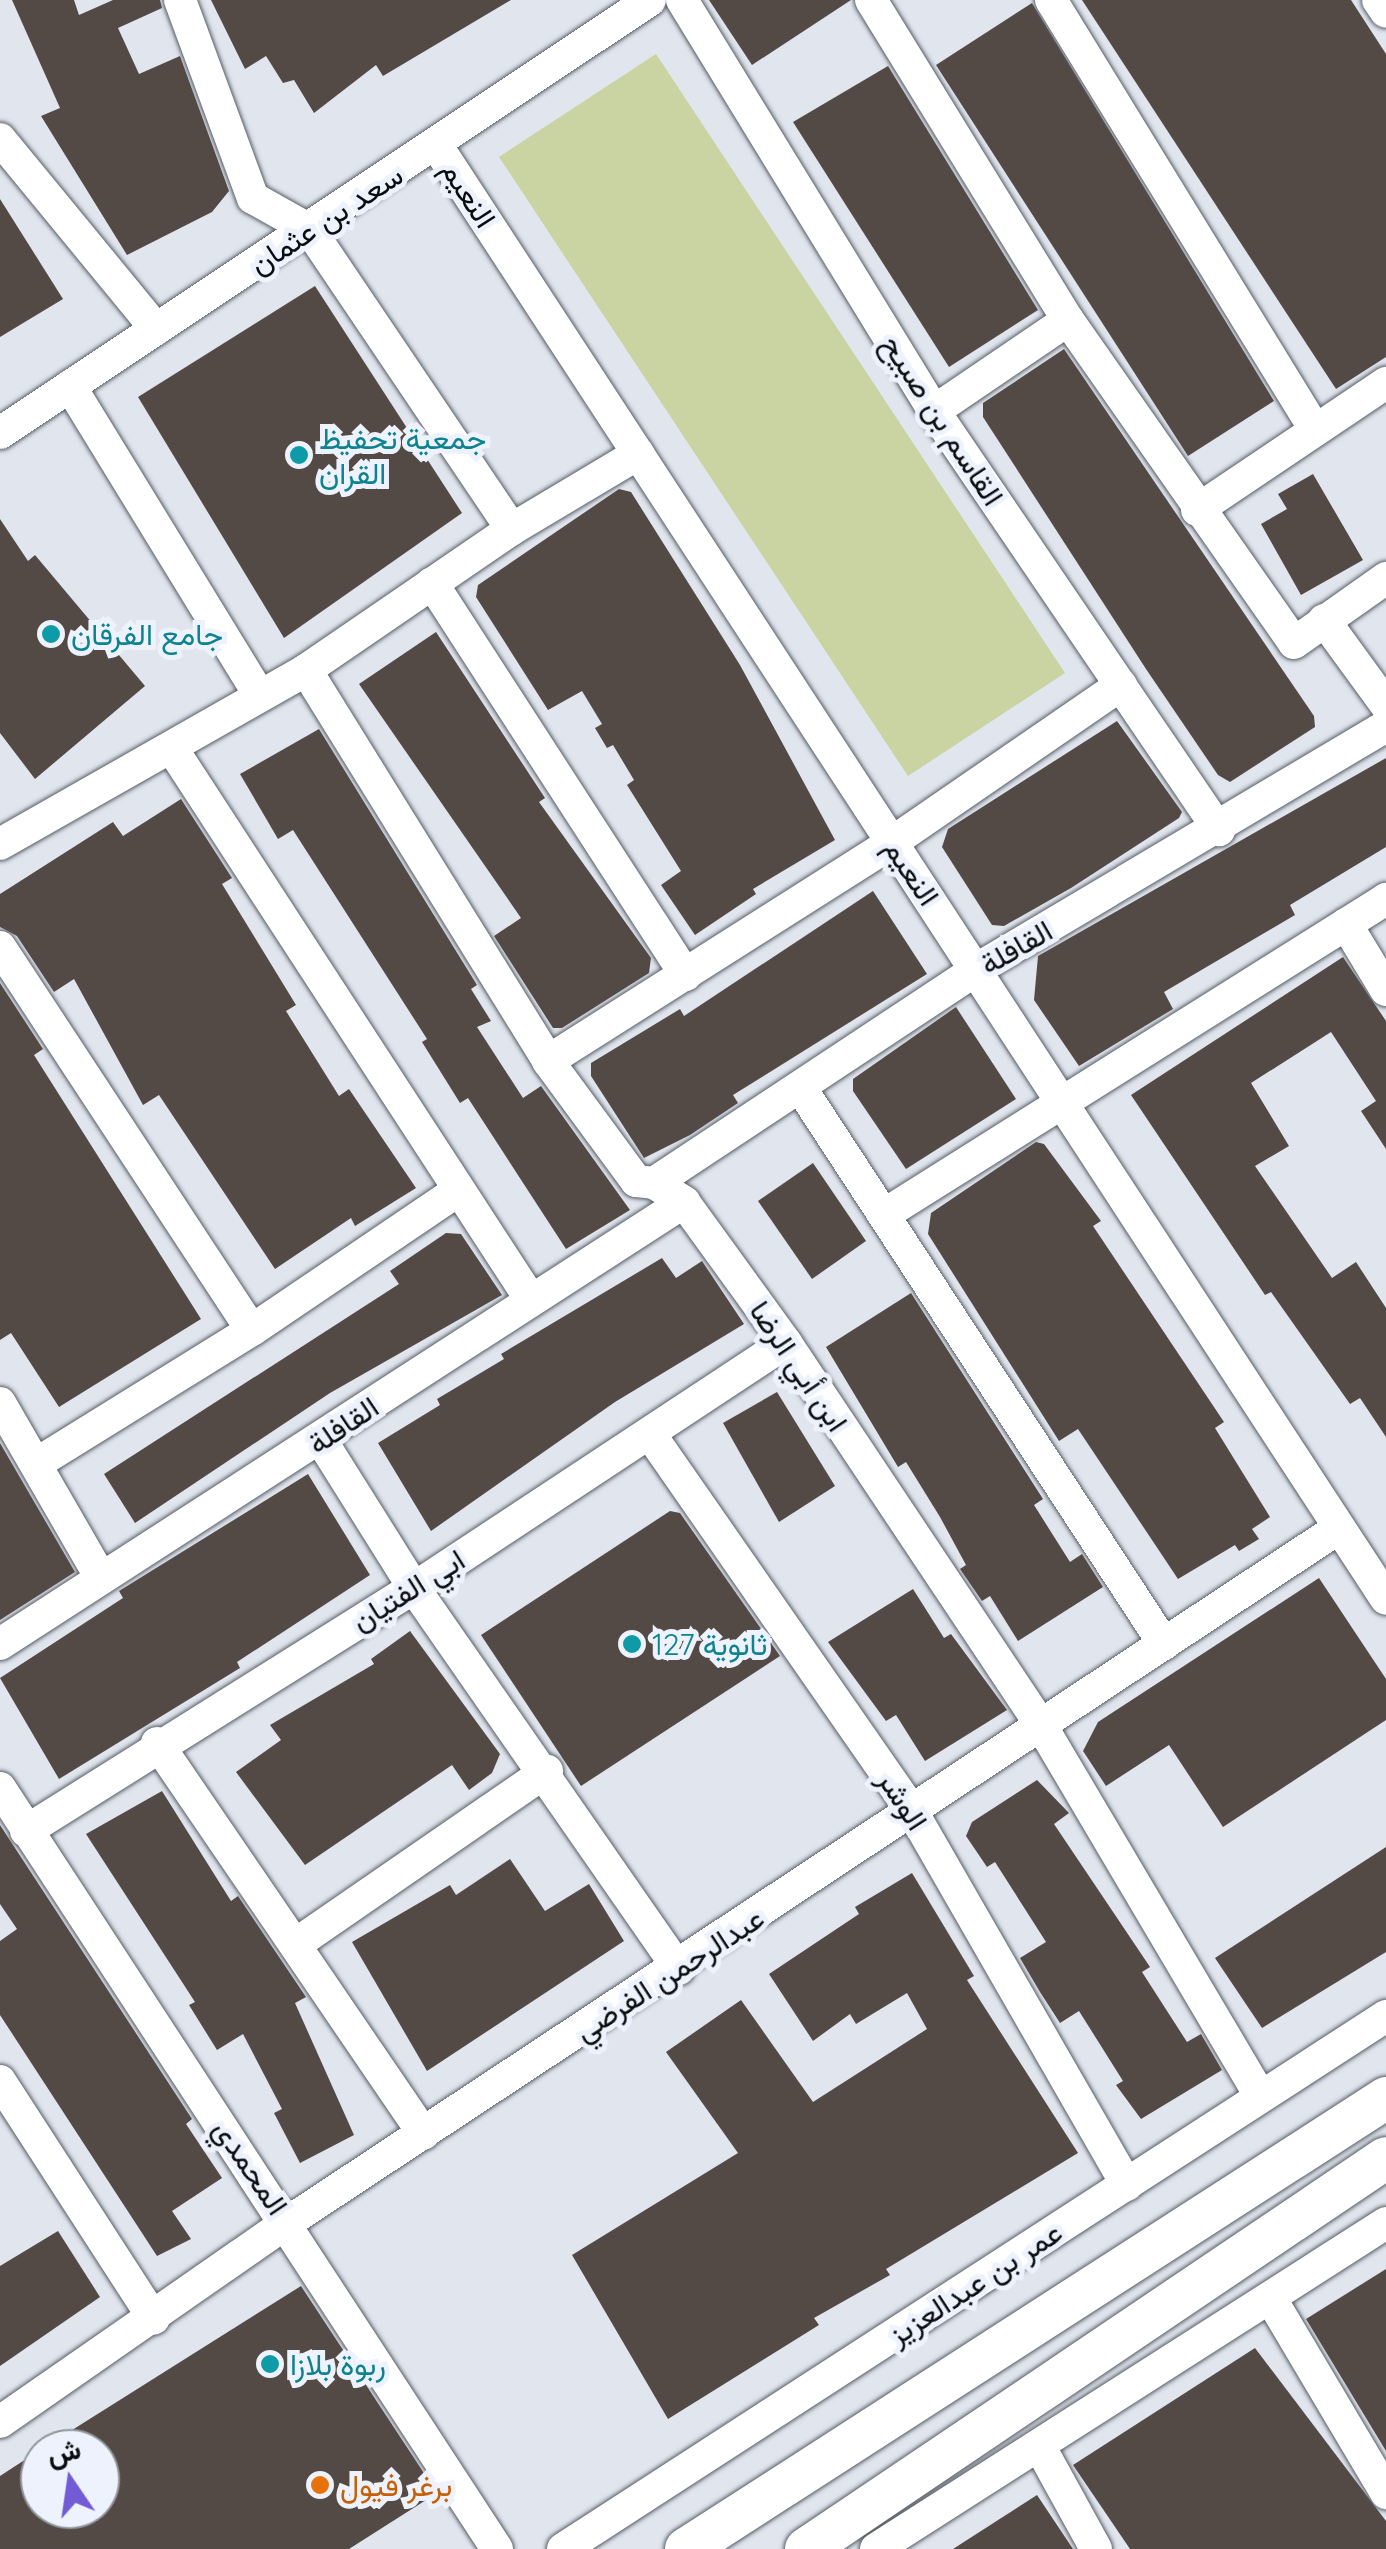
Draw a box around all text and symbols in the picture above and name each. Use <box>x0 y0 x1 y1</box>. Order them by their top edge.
street label: النعيم <box>434 154 504 234</box>
street label: سعد بن عثمان <box>243 156 409 282</box>
street label: القاسم بن صبيح <box>874 328 1012 512</box>
place label: جمعية تحفيظ القران <box>319 420 486 490</box>
marker: جمعية تحفيظ القران <box>288 444 310 466</box>
place label: جامع الفرقان <box>71 616 223 652</box>
marker: جامع الفرقان <box>40 623 62 645</box>
street label: النعيم <box>877 832 947 912</box>
street label: القافلة <box>974 912 1058 982</box>
street label: ابن أبي الرضا <box>742 1294 856 1438</box>
street label: القافلة <box>301 1388 385 1462</box>
street label: ابي الفتيان <box>345 1541 471 1639</box>
place label: ثانوية 127 <box>652 1626 767 1662</box>
marker: ثانوية 127 <box>621 1633 643 1655</box>
street label: الوشر <box>870 1763 936 1837</box>
street label: عبدالرحمن الفرضي <box>568 1899 770 2049</box>
street label: المحمدي <box>206 2112 296 2222</box>
street label: عمر بن عبدالعزيز <box>881 2214 1069 2352</box>
place label: ربوة بلازا <box>290 2346 386 2382</box>
marker: ربوة بلازا <box>259 2353 281 2375</box>
north arrow <box>20 2429 120 2529</box>
text: ش <box>43 2430 84 2472</box>
place label: برغر فيول <box>340 2467 452 2503</box>
marker: برغر فيول <box>309 2474 331 2496</box>

